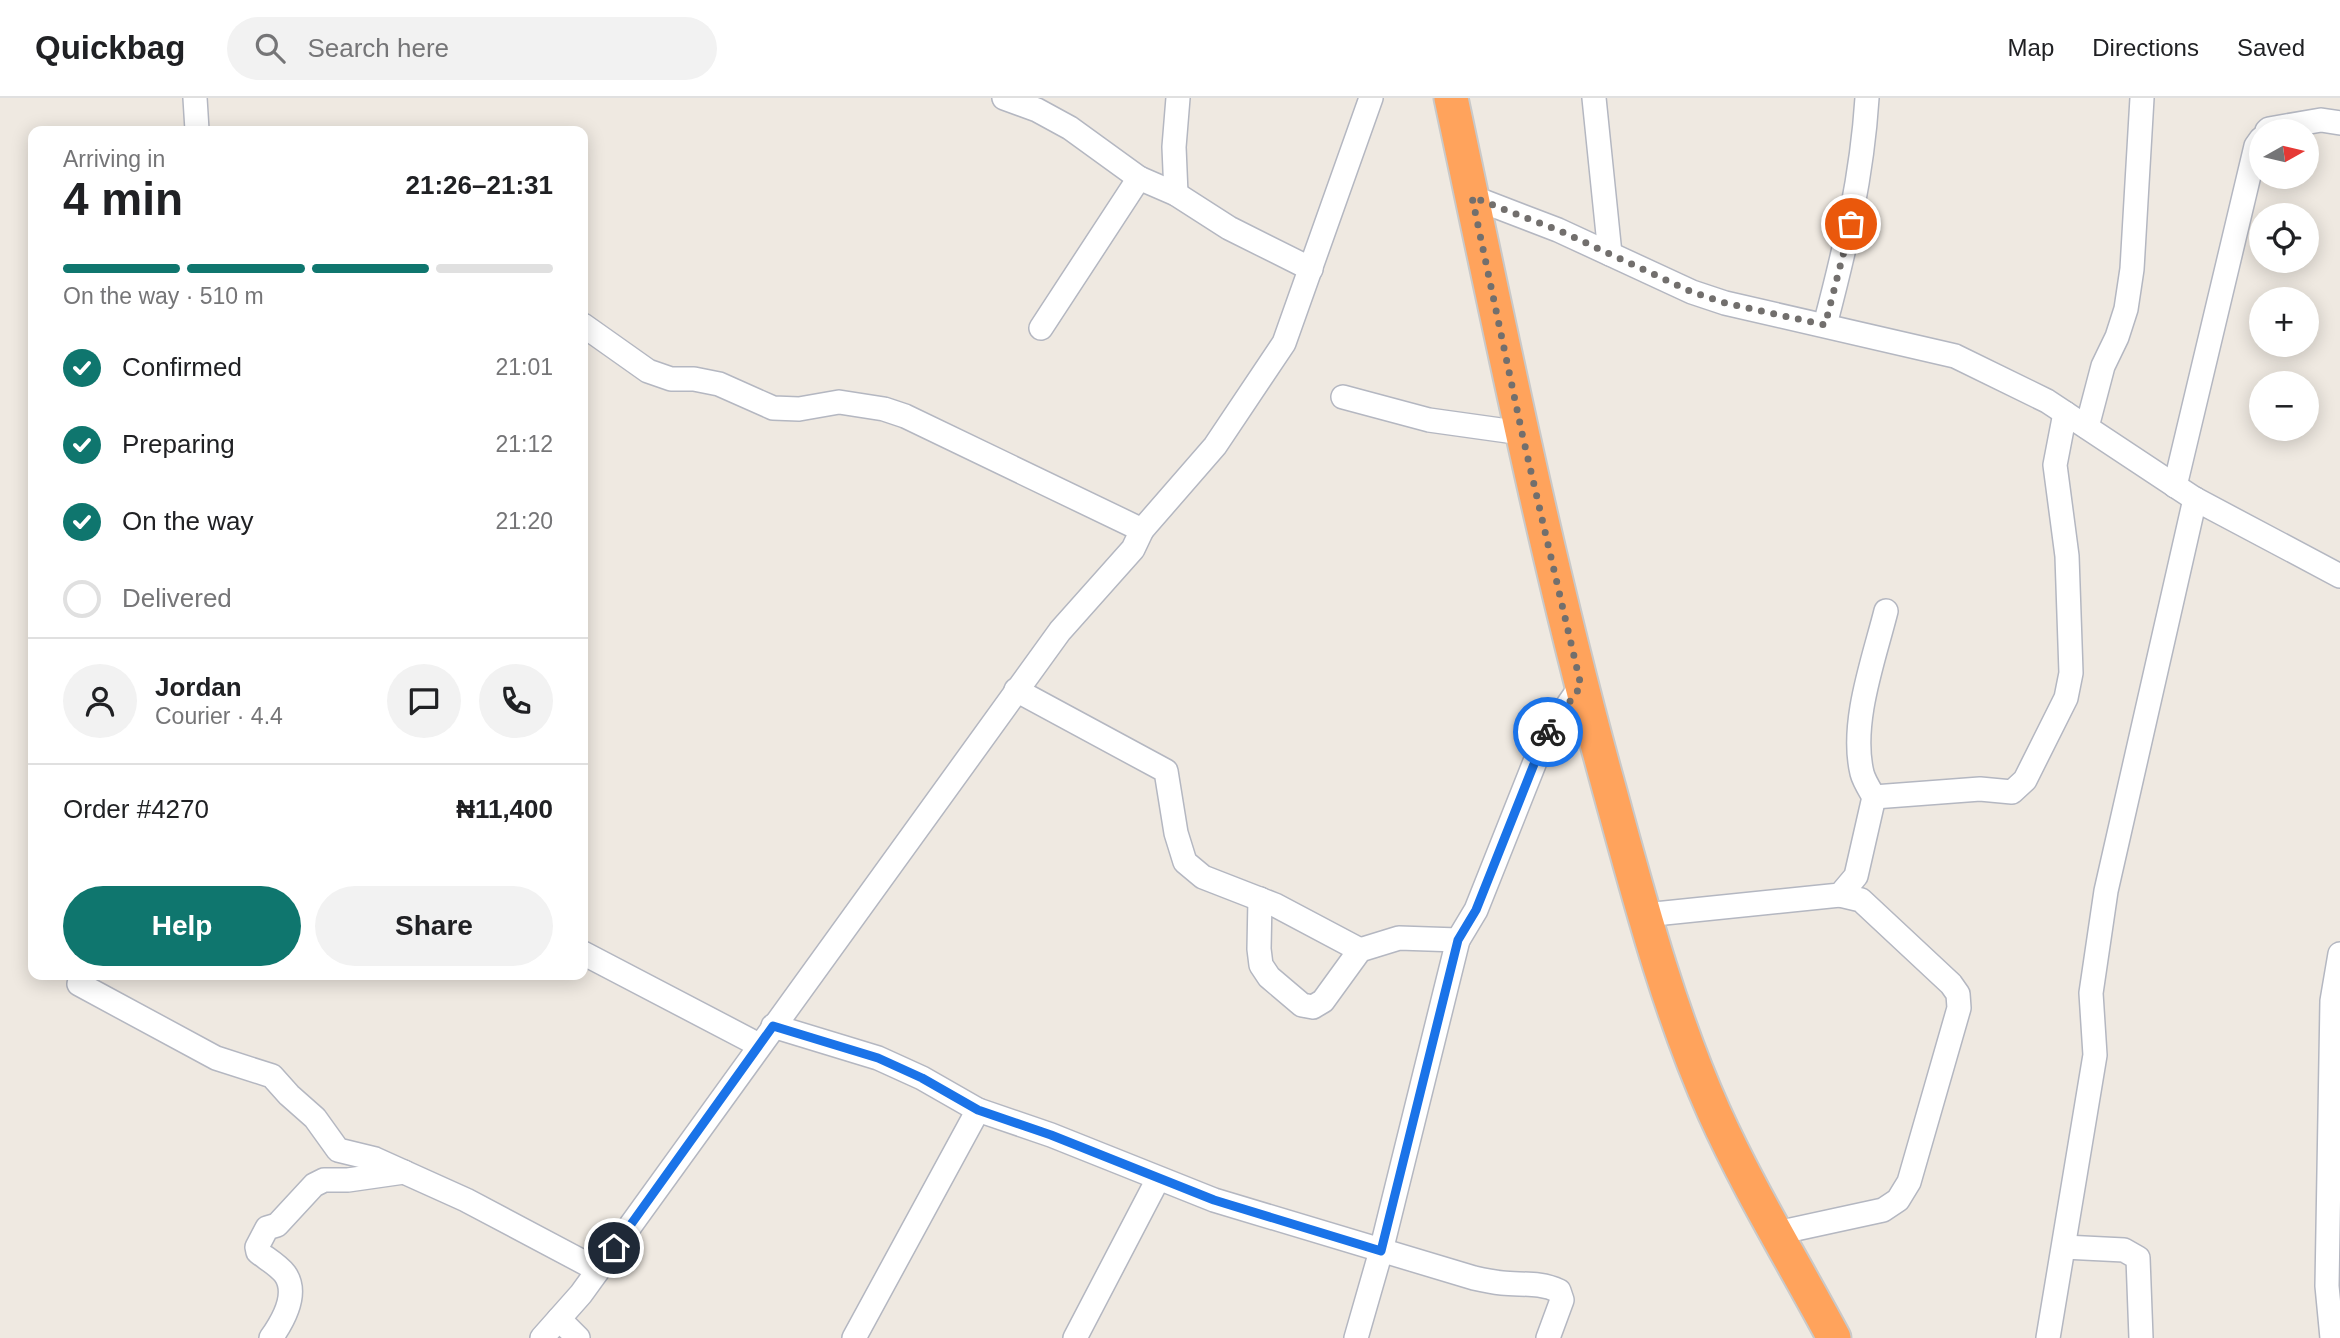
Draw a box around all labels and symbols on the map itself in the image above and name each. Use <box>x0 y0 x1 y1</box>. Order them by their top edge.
north arrow <box>2249 119 2319 189</box>
pin <box>1821 194 1881 254</box>
courier <box>1513 697 1583 767</box>
pin <box>584 1218 644 1278</box>

